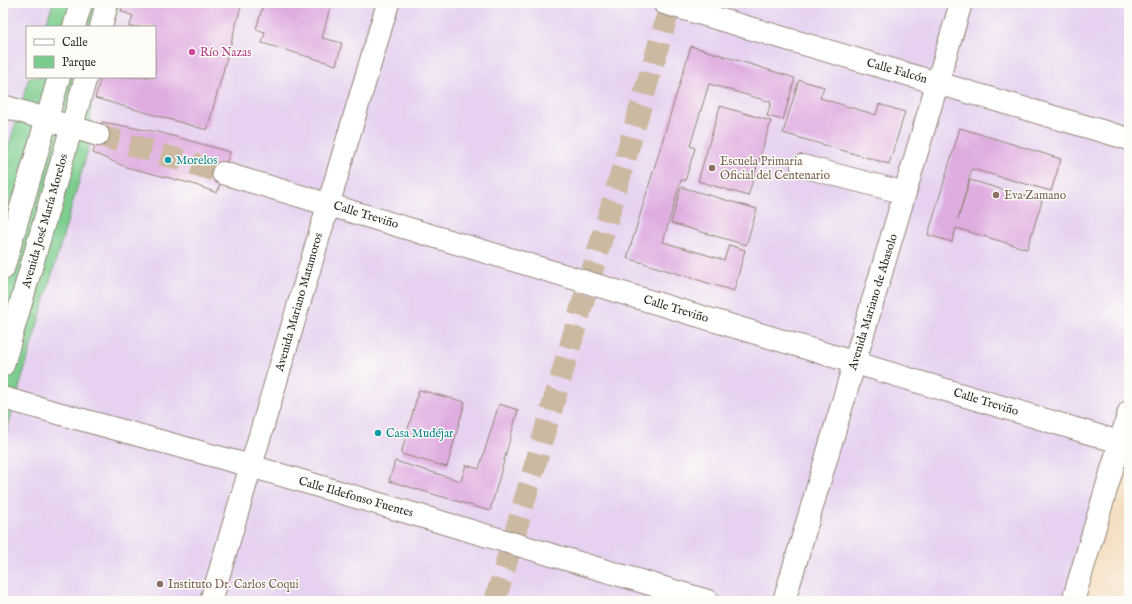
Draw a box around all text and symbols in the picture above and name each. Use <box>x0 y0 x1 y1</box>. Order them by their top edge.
legend <box>26 26 156 78</box>
text: Calle <box>62 35 88 50</box>
place label: Río Nazas <box>200 45 252 60</box>
marker: Río Nazas <box>187 47 197 57</box>
text: Parque <box>62 55 97 71</box>
street label: Calle Falcón <box>865 55 930 87</box>
street label: Avenida José María Morelos <box>18 152 72 291</box>
place label: Morelos <box>176 153 217 168</box>
place label: Escuela Primaria Oficial del Centenario <box>720 154 830 183</box>
marker: Morelos <box>163 155 173 165</box>
marker: Escuela Primaria Oficial del Centenario <box>707 163 717 173</box>
place label: Eva Zamano <box>1004 188 1067 203</box>
marker: Eva Zamano <box>991 190 1001 200</box>
street label: Calle Treviño <box>332 198 401 232</box>
street label: Avenida Mariano Matamoros <box>272 231 326 374</box>
street label: Avenida Mariano de Abasolo <box>845 232 901 373</box>
street label: Calle Treviño <box>642 292 711 326</box>
street label: Calle Treviño <box>952 385 1021 419</box>
place label: Casa Mudéjar <box>386 426 454 441</box>
marker: Casa Mudéjar <box>373 428 383 438</box>
street label: Calle Ildefonso Fuentes <box>297 473 415 521</box>
place label: Instituto Dr. Carlos Coqui <box>168 577 299 593</box>
marker: Instituto Dr. Carlos Coqui <box>155 579 165 589</box>

